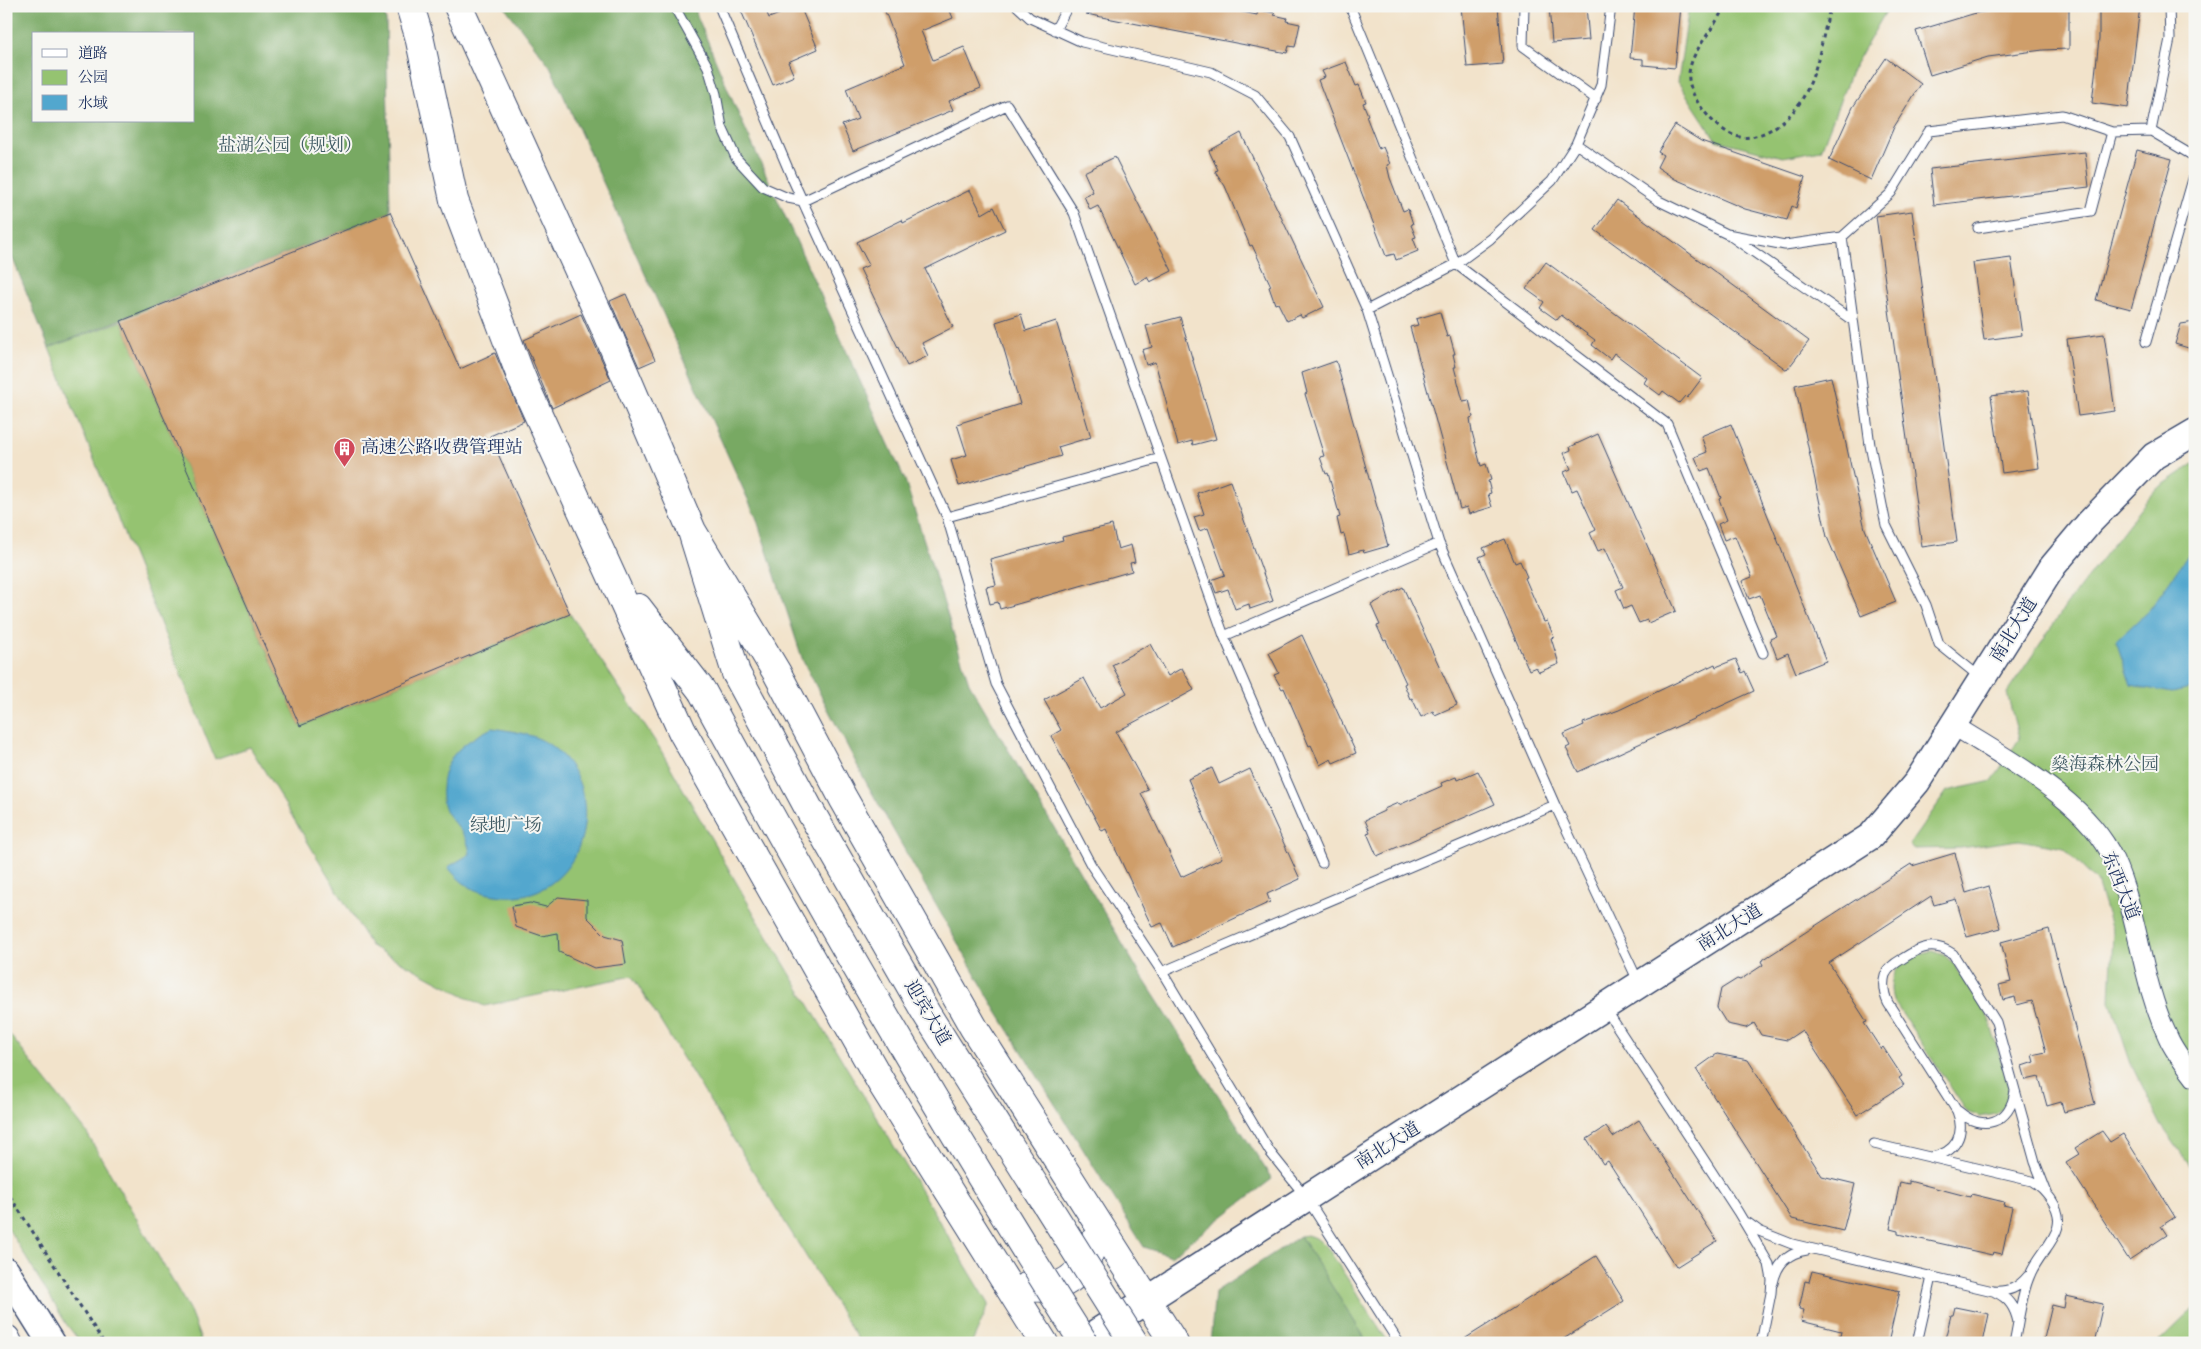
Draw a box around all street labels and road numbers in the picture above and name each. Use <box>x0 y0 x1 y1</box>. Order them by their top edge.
street label: 南北大道 <box>1986 594 2041 665</box>
street label: 东西大道 <box>2098 849 2144 923</box>
street label: 南北大道 <box>1694 900 1765 955</box>
street label: 迎宾大道 <box>901 976 955 1048</box>
street label: 南北大道 <box>1352 1118 1423 1173</box>

